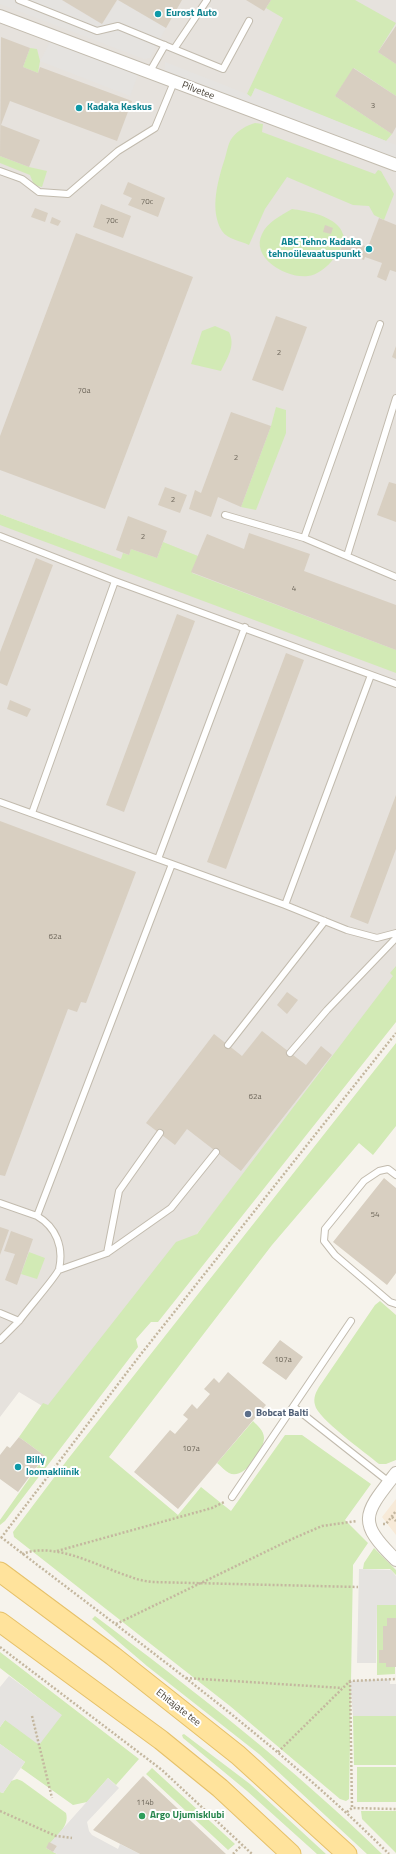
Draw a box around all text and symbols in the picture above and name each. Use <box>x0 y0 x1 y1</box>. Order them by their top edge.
place label: Eurost Auto <box>166 8 217 20</box>
marker: Eurost Auto <box>153 9 163 19</box>
street label: Pilvetee <box>180 79 216 103</box>
house number: 3 <box>371 101 375 111</box>
place label: Kadaka Keskus <box>87 102 152 114</box>
marker: Kadaka Keskus <box>74 103 84 113</box>
house number: 70c <box>141 197 153 207</box>
house number: 70c <box>106 216 118 226</box>
place label: ABC Tehno Kadaka tehnoülevaatuspunkt <box>268 237 361 260</box>
marker: ABC Tehno Kadaka tehnoülevaatuspunkt <box>364 244 374 254</box>
house number: 2 <box>277 348 281 358</box>
house number: 70a <box>78 386 90 396</box>
house number: 2 <box>234 453 238 463</box>
house number: 2 <box>171 495 175 505</box>
house number: 2 <box>141 532 145 542</box>
house number: 4 <box>292 584 296 594</box>
house number: 62a <box>49 932 61 942</box>
house number: 62a <box>249 1092 261 1102</box>
house number: 54 <box>371 1210 379 1220</box>
house number: 107a <box>274 1355 292 1365</box>
place label: Bobcat Balti <box>256 1408 308 1420</box>
marker: Bobcat Balti <box>243 1409 253 1419</box>
house number: 107a <box>182 1444 200 1454</box>
place label: Billy loomakliinik <box>26 1455 79 1478</box>
marker: Billy loomakliinik <box>13 1462 23 1472</box>
street label: Ehitajate tee <box>153 1687 203 1729</box>
house number: 114b <box>136 1798 154 1808</box>
place label: Argo Ujumisklubi <box>150 1810 224 1822</box>
marker: Argo Ujumisklubi <box>137 1811 147 1821</box>

